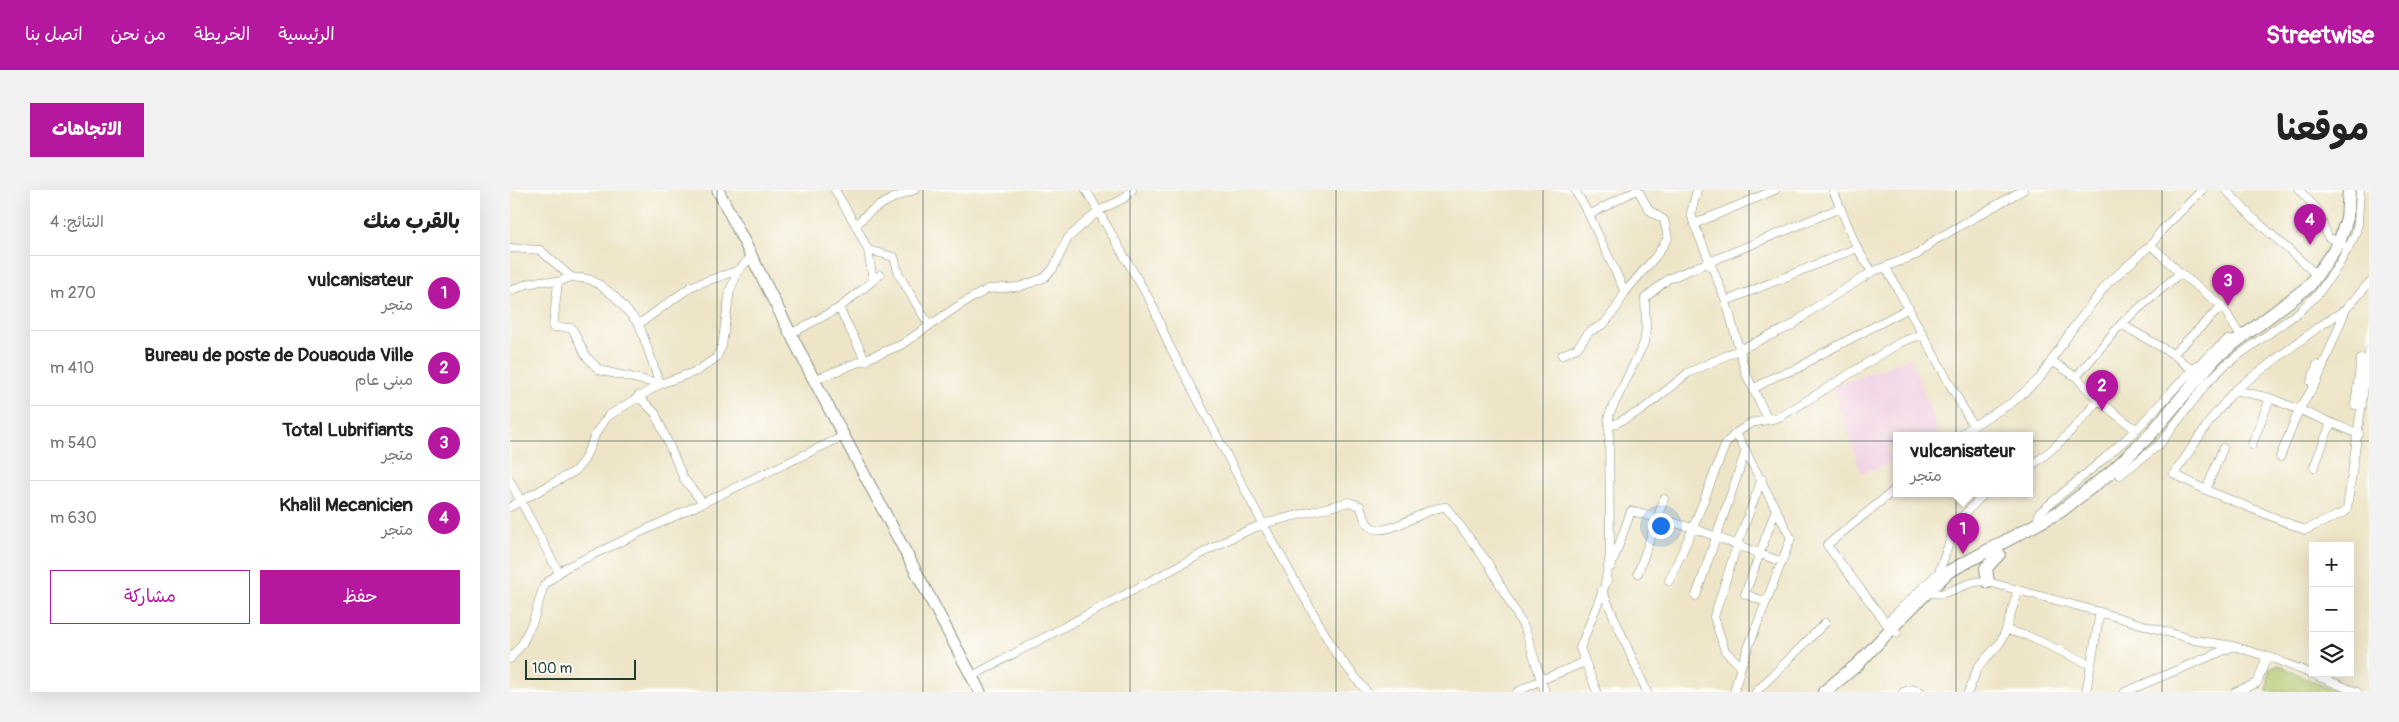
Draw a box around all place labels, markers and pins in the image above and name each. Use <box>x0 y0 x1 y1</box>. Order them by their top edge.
pin: 4 <box>2294 204 2326 245</box>
pin: 3 <box>2212 265 2244 306</box>
pin: 2 <box>2086 370 2118 411</box>
pin: 1 <box>1947 513 1979 554</box>

